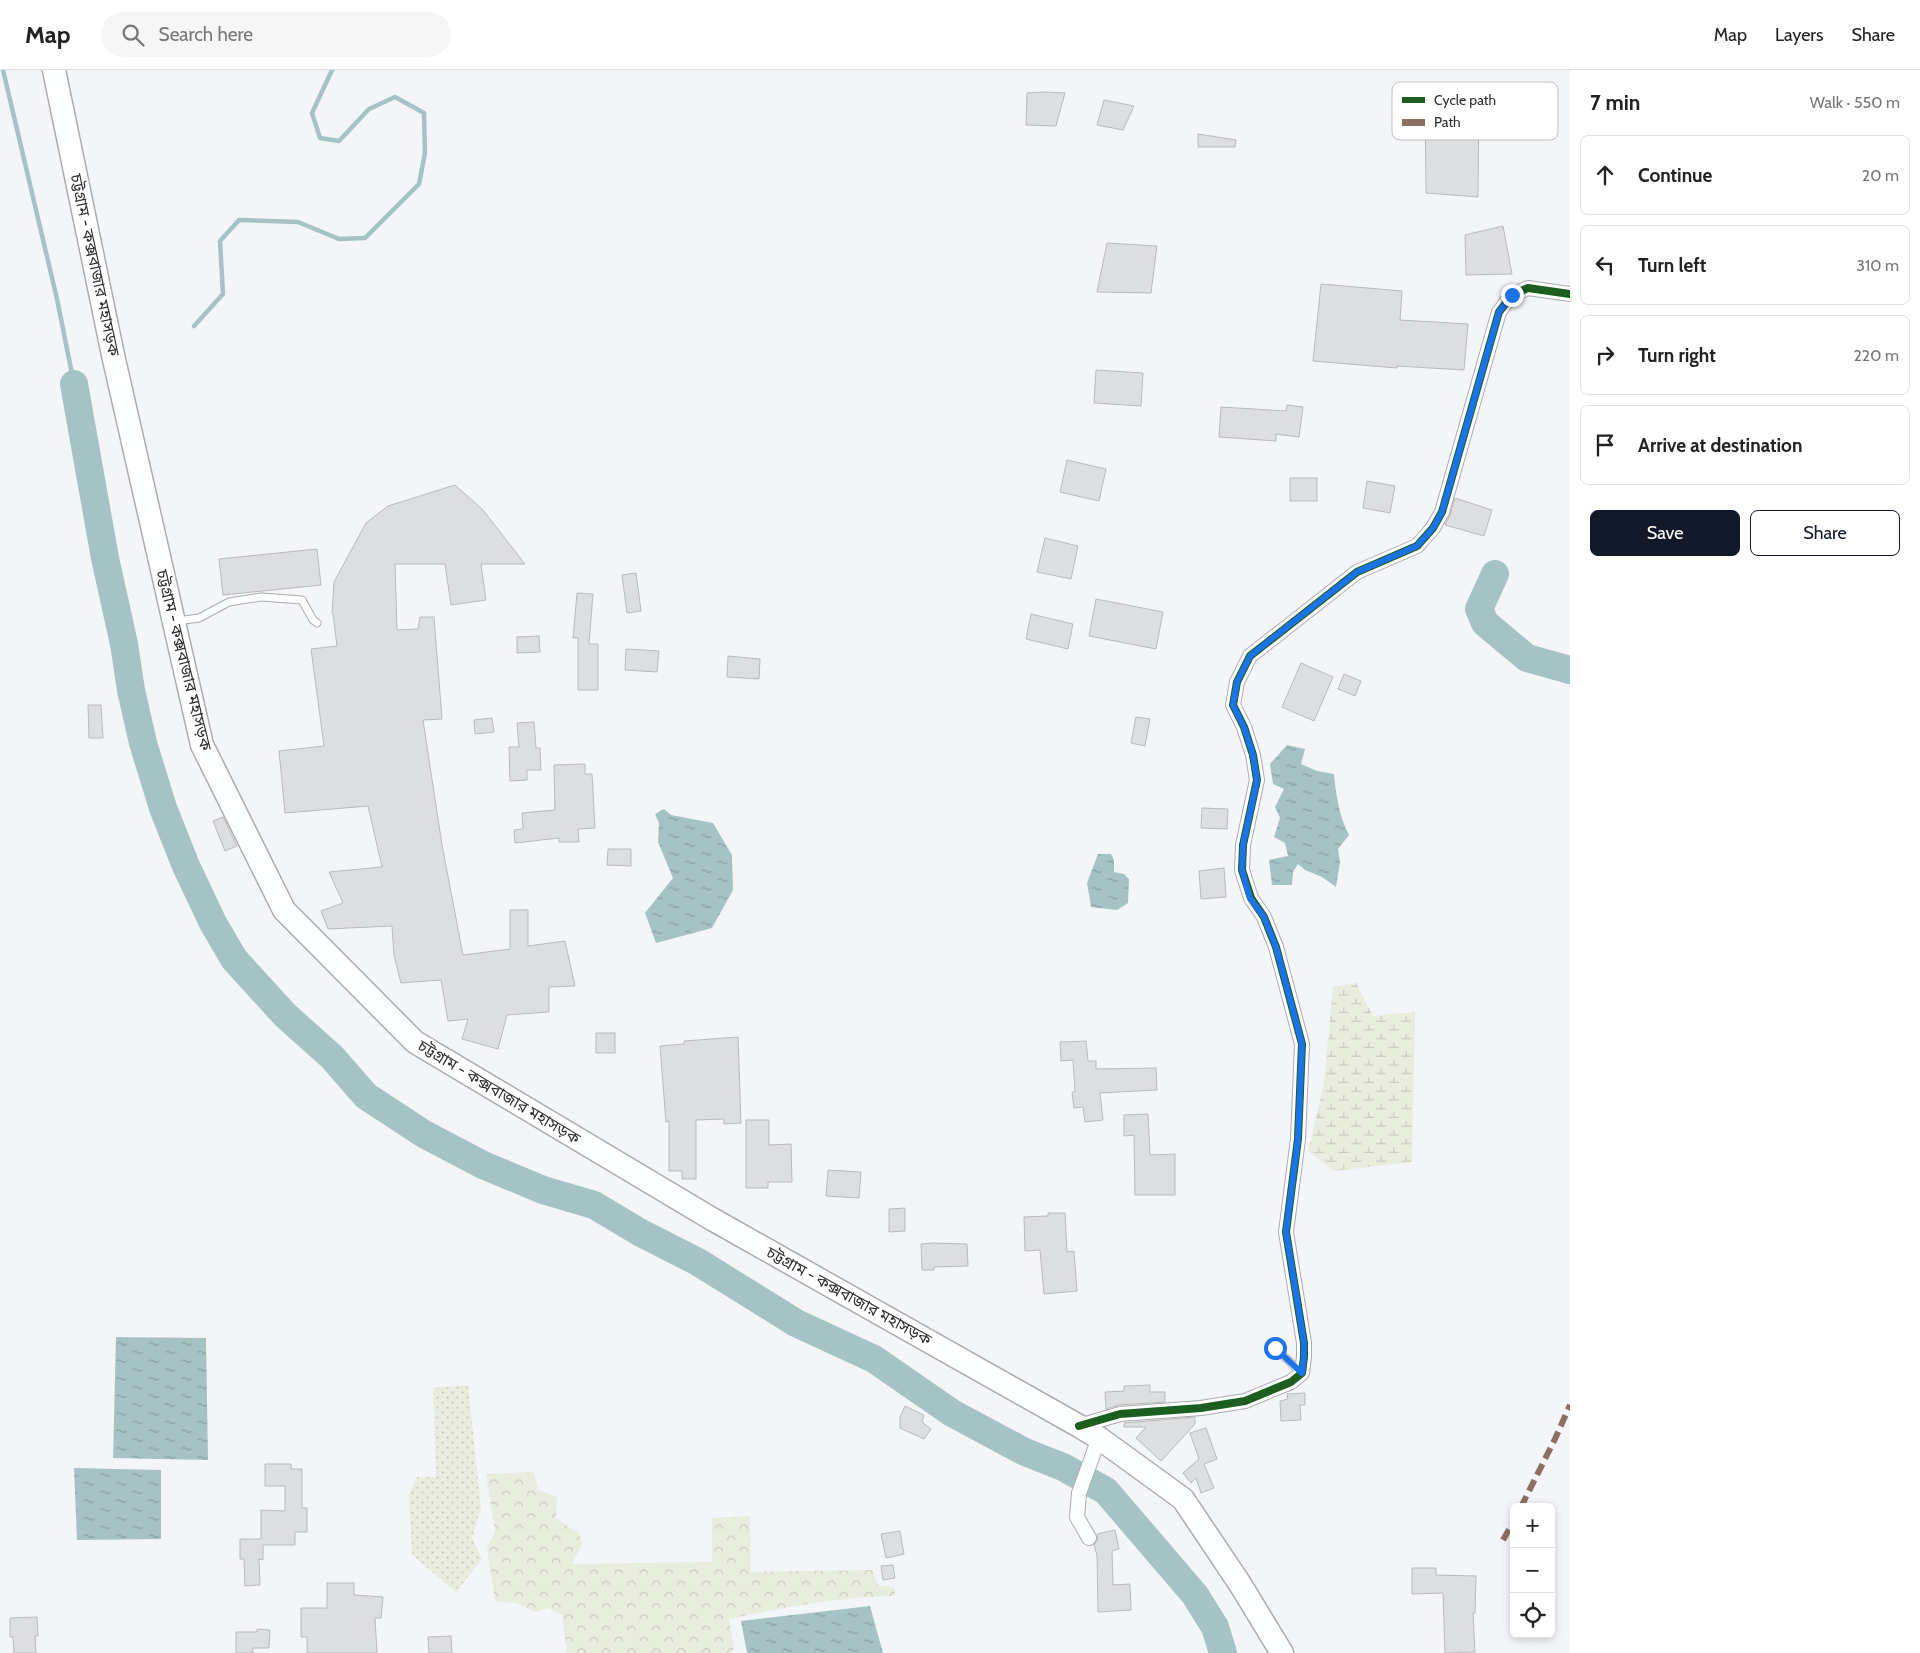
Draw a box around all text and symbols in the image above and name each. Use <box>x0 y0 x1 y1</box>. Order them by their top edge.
search box <box>101 12 451 57</box>
text: Map <box>25 20 71 49</box>
icon: search <box>119 21 147 49</box>
text: Search here <box>159 23 253 46</box>
text: Map <box>1714 24 1747 46</box>
text: Layers <box>1775 24 1824 46</box>
text: Share <box>1852 24 1895 46</box>
legend <box>1392 82 1558 140</box>
text: 7 min <box>1590 90 1640 115</box>
text: Cycle path <box>1434 91 1496 109</box>
text: Walk · 550 m <box>1810 93 1900 112</box>
text: Path <box>1434 113 1461 131</box>
icon: ahead <box>1591 161 1619 189</box>
text: Continue <box>1638 164 1712 187</box>
text: 20 m <box>1862 166 1899 185</box>
street label: চট্টগ্রাম - কক্সবাজার মহাসড়ক <box>66 171 124 359</box>
icon: left <box>1591 251 1619 279</box>
text: Turn left <box>1638 254 1706 277</box>
text: 310 m <box>1856 256 1899 275</box>
route end <box>1501 284 1524 307</box>
icon: right <box>1591 341 1619 369</box>
text: Turn right <box>1638 344 1716 367</box>
text: 220 m <box>1853 346 1899 365</box>
icon: arrive <box>1591 431 1619 459</box>
text: Arrive at destination <box>1638 434 1802 457</box>
button: Save <box>1590 510 1740 556</box>
button: Share <box>1750 510 1900 556</box>
street label: চট্টগ্রাম - কক্সবাজার মহাসড়ক <box>152 567 216 753</box>
street label: চট্টগ্রাম - কক্সবাজার মহাসড়ক <box>414 1035 584 1149</box>
street label: চট্টগ্রাম - কক্সবাজার মহাসড়ক <box>762 1242 936 1350</box>
route start <box>1264 1337 1287 1360</box>
map controls <box>1510 1503 1555 1638</box>
button: + <box>1510 1503 1555 1548</box>
button: − <box>1510 1548 1555 1593</box>
button: locate <box>1510 1593 1555 1638</box>

